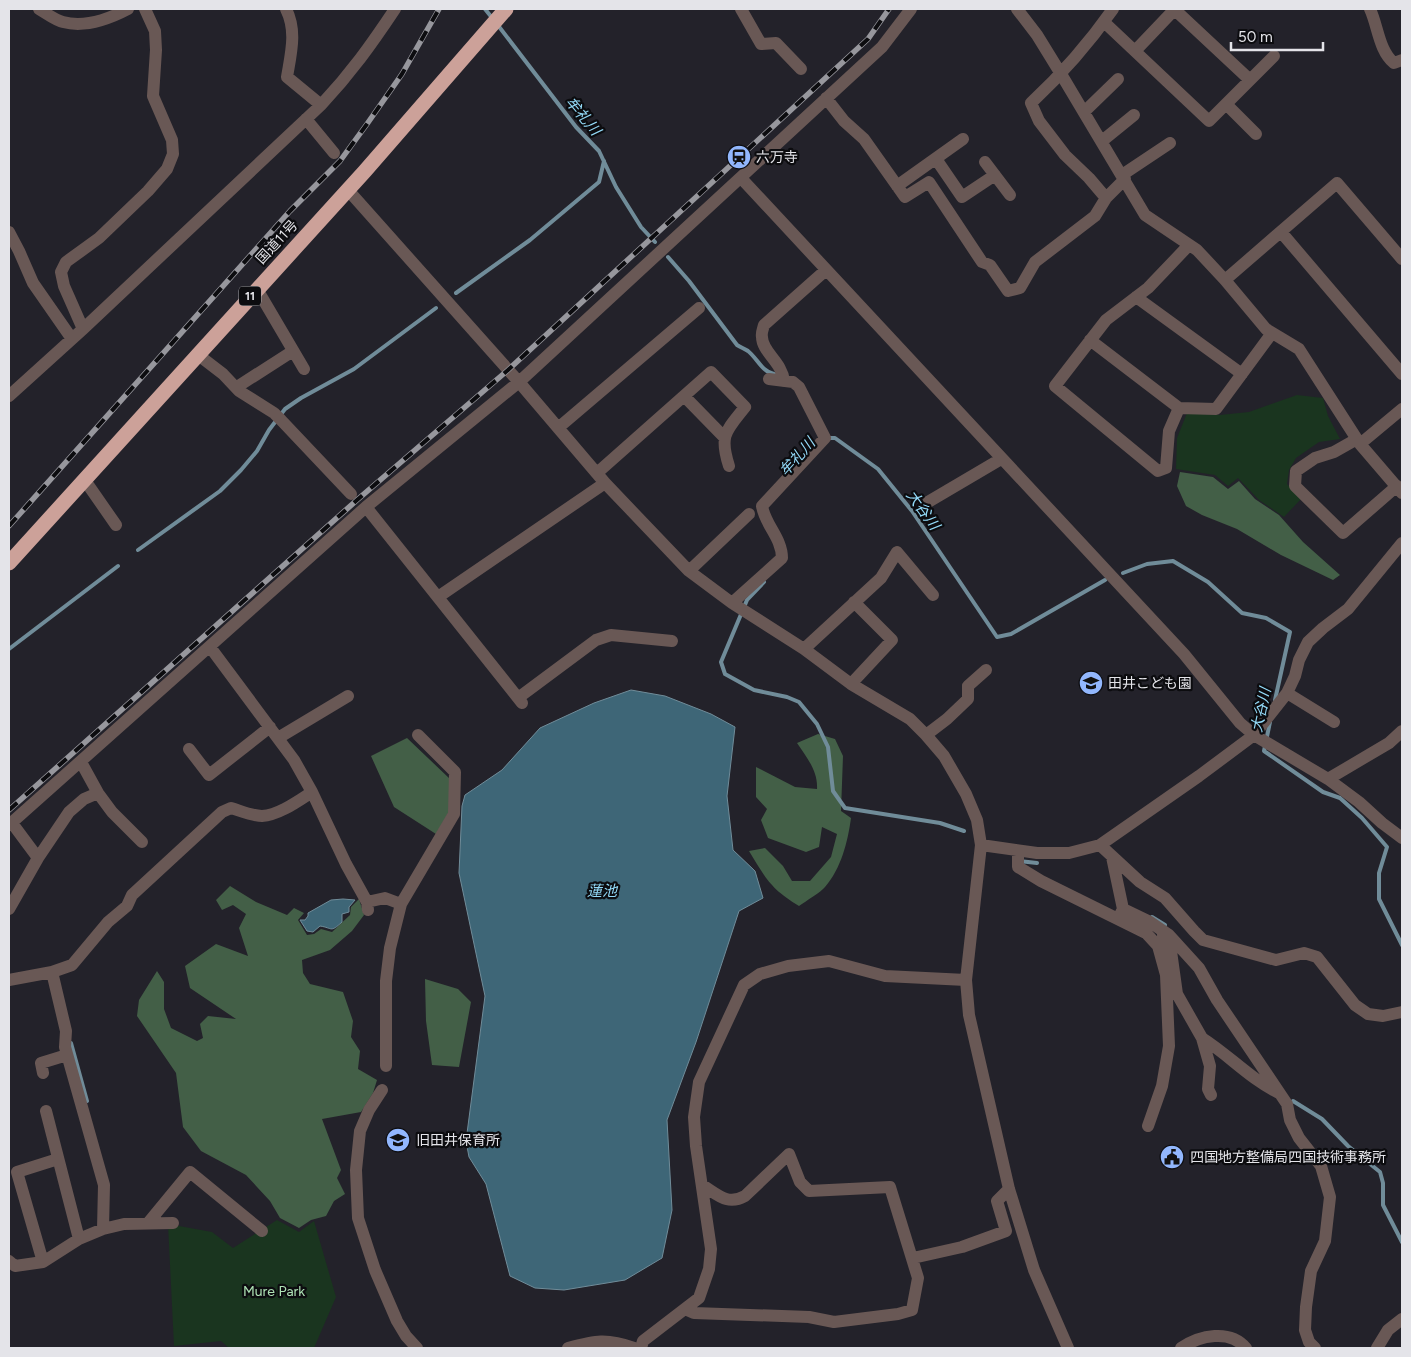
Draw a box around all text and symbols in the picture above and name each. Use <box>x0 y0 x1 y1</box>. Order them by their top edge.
scale bar <box>1231 20 1324 52</box>
text: 50 m <box>1238 28 1273 46</box>
water label: 牟礼川 <box>562 93 606 141</box>
station icon: 六万寺 <box>726 144 752 170</box>
place label: 六万寺 <box>756 149 798 166</box>
street label: 国道11号 <box>253 217 301 267</box>
road number: 11 <box>239 286 261 306</box>
water label: 牟礼川 <box>775 433 820 480</box>
water label: 大谷川 <box>902 487 945 535</box>
school or university icon: 田井こども園 <box>1078 670 1104 696</box>
place label: 田井こども園 <box>1108 675 1192 692</box>
water label: 大谷川 <box>1248 684 1275 734</box>
water label: 蓮池 <box>587 882 619 900</box>
school or university icon: 旧田井保育所 <box>385 1127 411 1153</box>
place label: 旧田井保育所 <box>416 1132 500 1149</box>
public building icon: 四国地方整備局四国技術事務所 <box>1159 1144 1185 1170</box>
place label: 四国地方整備局四国技術事務所 <box>1190 1149 1386 1166</box>
park label: Mure Park <box>243 1283 305 1300</box>

